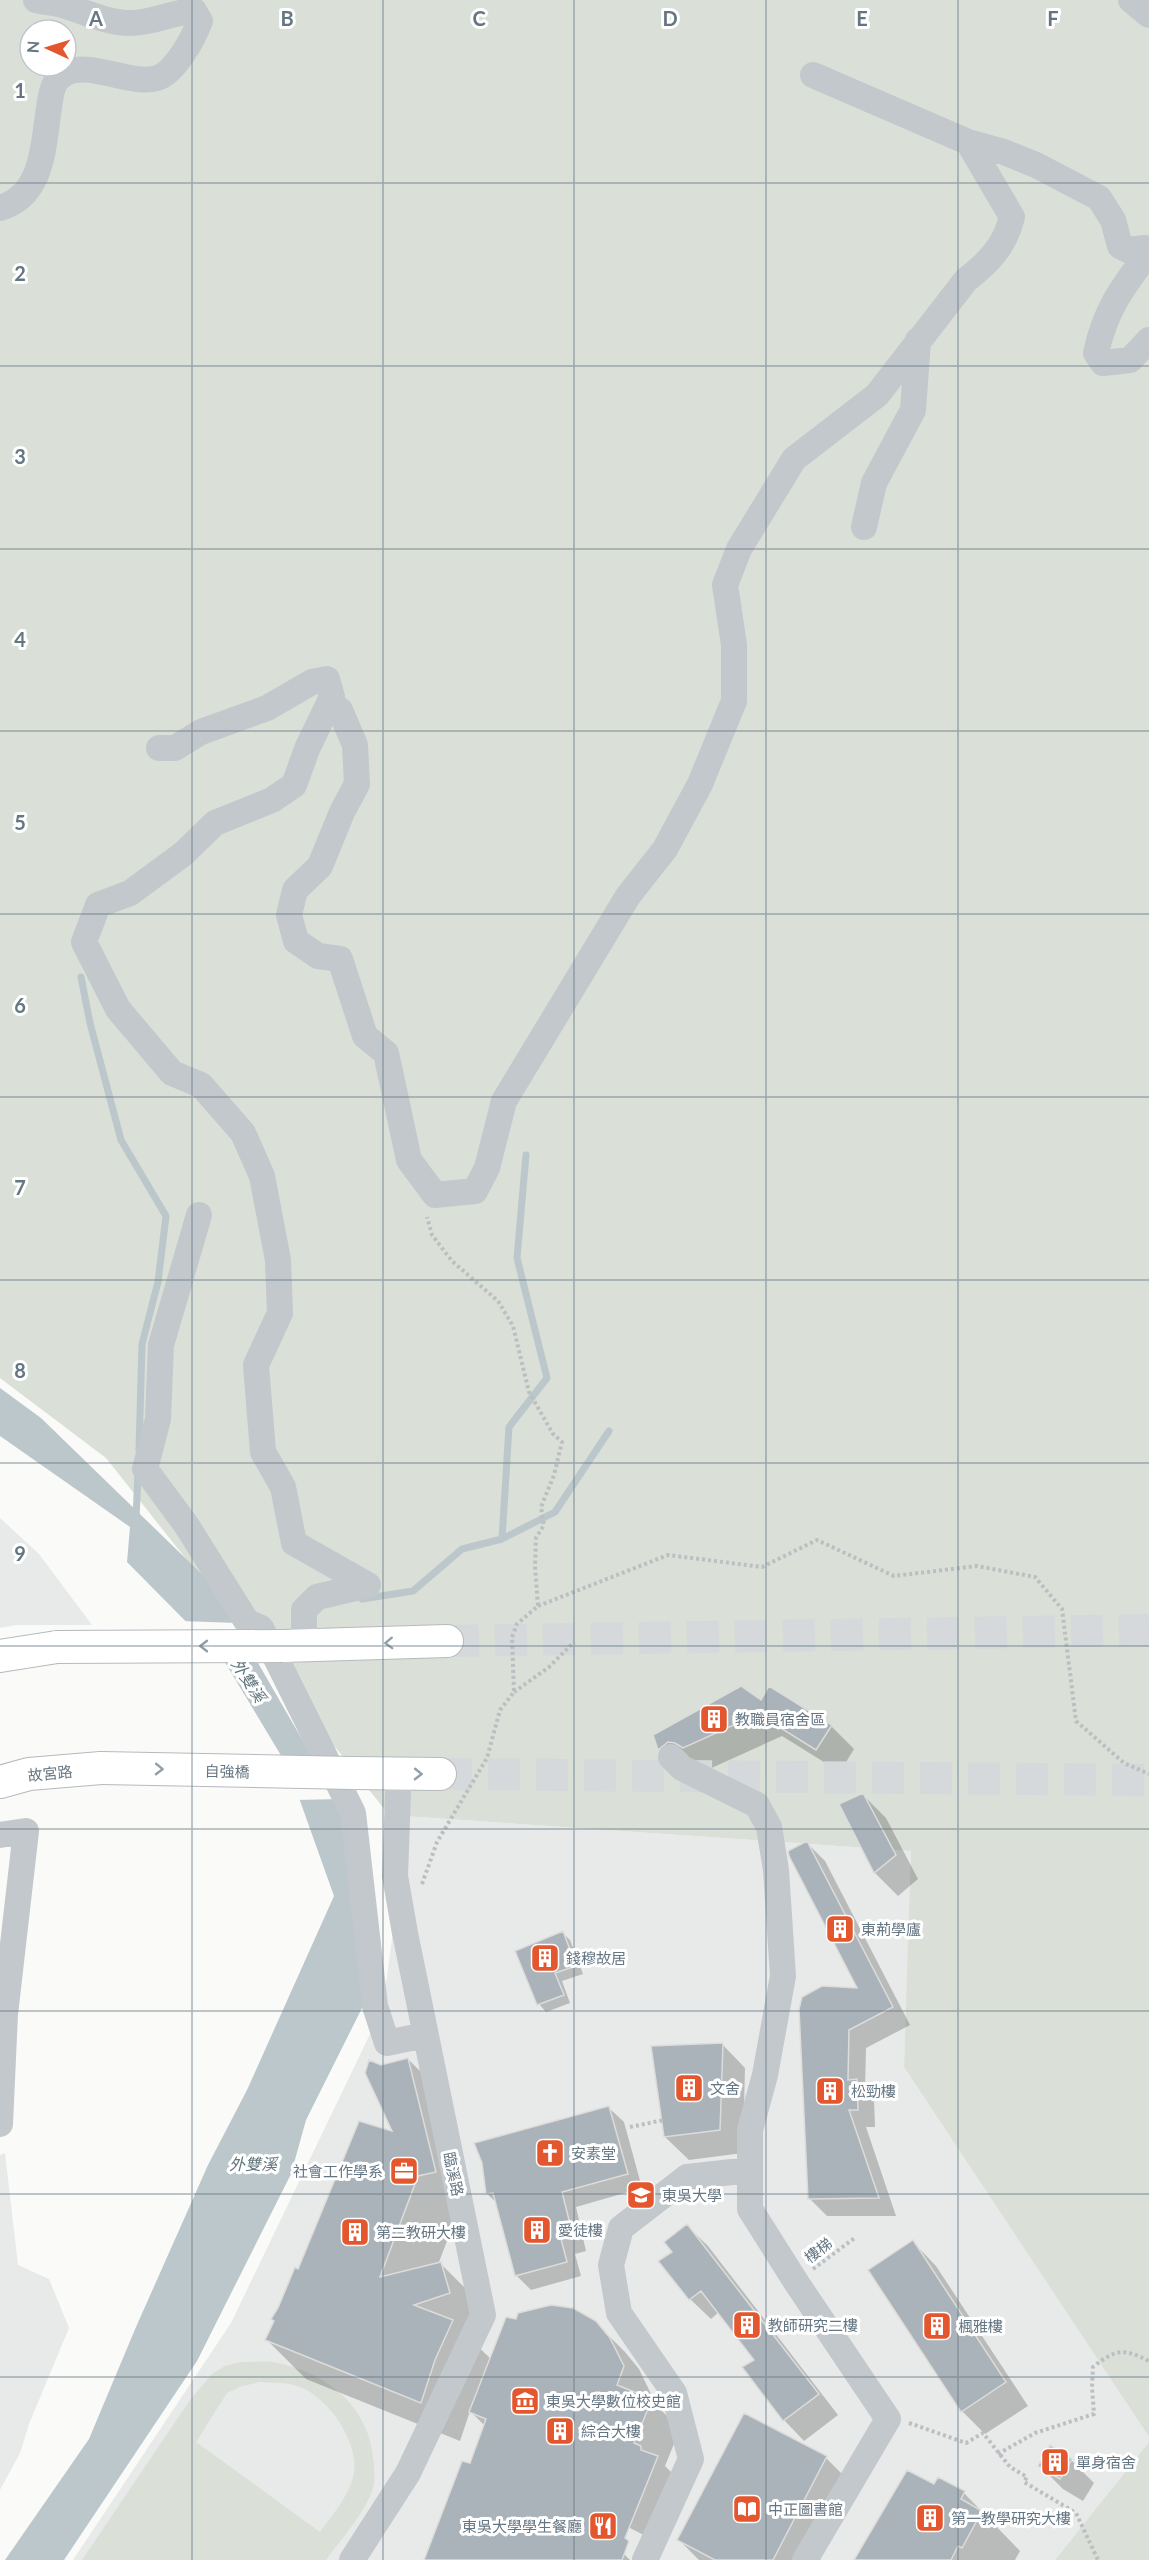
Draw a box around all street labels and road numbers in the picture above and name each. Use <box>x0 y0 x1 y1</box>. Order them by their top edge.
street label: 故宮路 <box>27 1762 73 1784</box>
street label: 自強橋 <box>204 1762 250 1780</box>
street label: 臨溪路 <box>441 2150 467 2198</box>
street label: 樓梯 <box>801 2234 835 2266</box>

